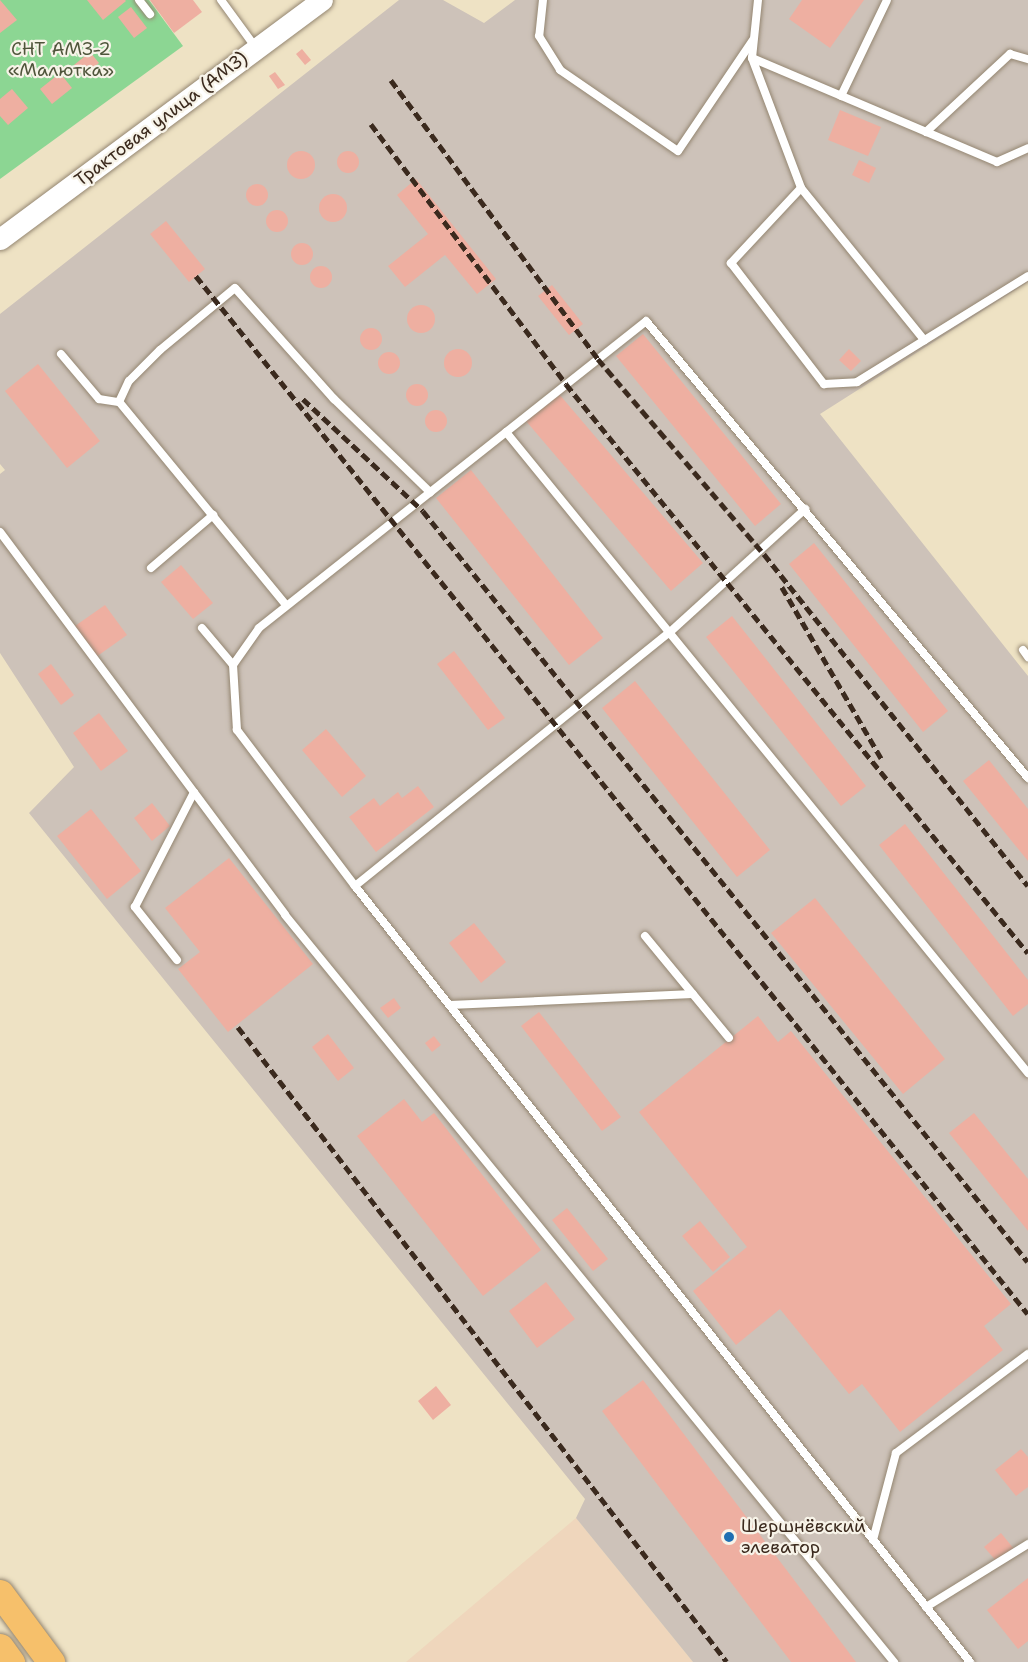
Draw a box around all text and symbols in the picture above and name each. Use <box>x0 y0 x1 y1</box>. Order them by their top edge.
park label: СНТ АМЗ-2 «Малютка» <box>8 39 114 82</box>
street label: Трактовая улица (АМЗ) <box>70 47 252 191</box>
place label: Шершнёвский элеватор <box>741 1516 866 1558</box>
marker: Шершнёвский элеватор <box>722 1530 736 1544</box>

